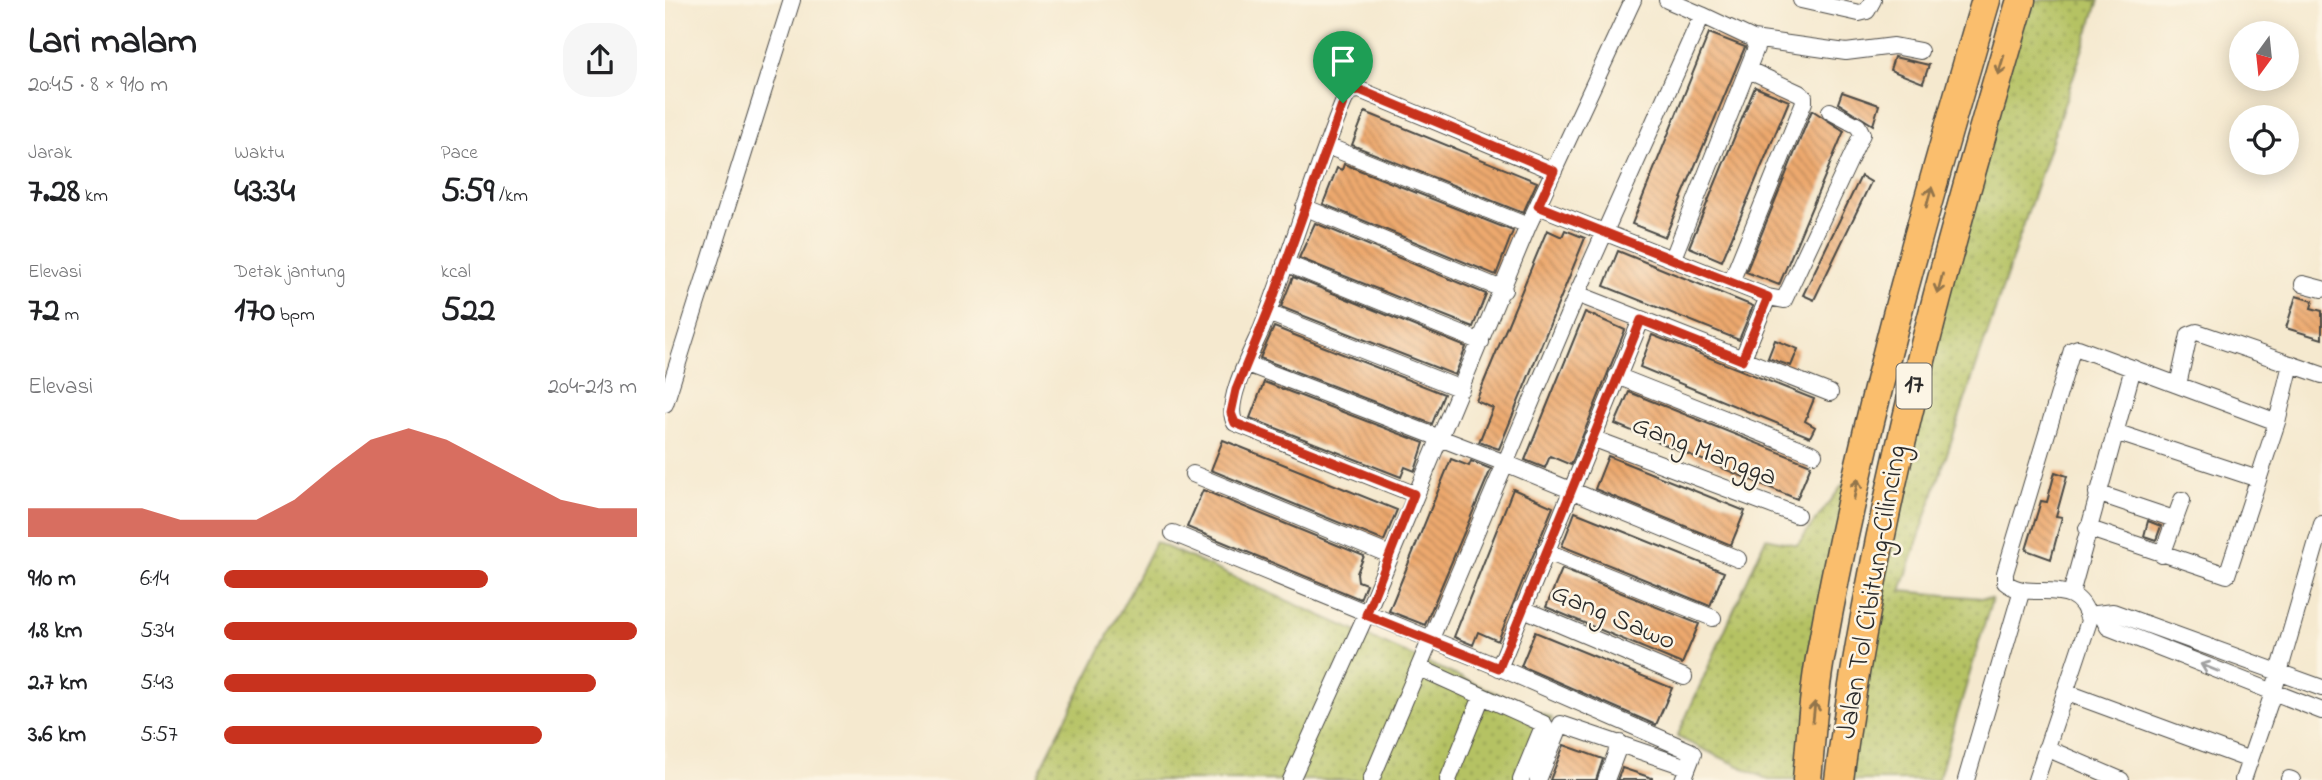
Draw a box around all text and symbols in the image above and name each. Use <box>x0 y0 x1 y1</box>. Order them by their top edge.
text: Lari malam <box>28 15 197 71</box>
north arrow <box>2229 21 2299 91</box>
map controls <box>2229 21 2299 175</box>
button: share <box>563 23 637 97</box>
pin <box>1313 31 1373 103</box>
icon: arrive <box>1324 42 1362 80</box>
one-way arrow <box>1994 54 2007 76</box>
text: 20:45 · 8 × 910 m <box>28 69 168 102</box>
button: locate <box>2229 105 2299 175</box>
text: Jarak <box>28 140 72 167</box>
text: Waktu <box>234 140 285 167</box>
text: Pace <box>441 140 478 167</box>
text: 7.28 <box>28 167 80 218</box>
text: 43:34 <box>234 167 295 218</box>
text: 5:59 <box>441 167 494 218</box>
text: km <box>80 183 108 210</box>
text: /km <box>494 183 528 210</box>
one-way arrow <box>1923 186 1936 209</box>
text: Elevasi <box>28 259 82 286</box>
text: Detak jantung <box>234 259 345 286</box>
text: kcal <box>441 259 471 286</box>
one-way arrow <box>1933 272 1946 295</box>
text: 72 <box>28 286 60 337</box>
text: 170 <box>234 286 275 337</box>
text: 522 <box>441 286 495 337</box>
text: m <box>60 302 79 329</box>
text: bpm <box>275 302 315 329</box>
road number: 17 <box>1897 364 1931 408</box>
text: Elevasi <box>28 371 93 404</box>
text: 204–213 m <box>548 371 637 404</box>
street label: Gang Mangga <box>1626 406 1782 498</box>
street label: Jalan Tol Cibitung–Cilincing <box>1827 442 1919 742</box>
one-way arrow <box>1850 478 1864 501</box>
text: 910 m <box>28 563 76 596</box>
text: 6:14 <box>140 563 169 596</box>
street label: Gang Sawo <box>1544 573 1682 663</box>
text: 1.8 km <box>28 615 82 648</box>
text: 5:34 <box>140 615 174 648</box>
one-way arrow <box>2199 660 2221 673</box>
text: 2.7 km <box>28 667 87 700</box>
text: 5:43 <box>140 667 174 700</box>
one-way arrow <box>1808 701 1821 724</box>
text: 3.6 km <box>28 719 86 752</box>
text: 5:57 <box>140 719 178 752</box>

